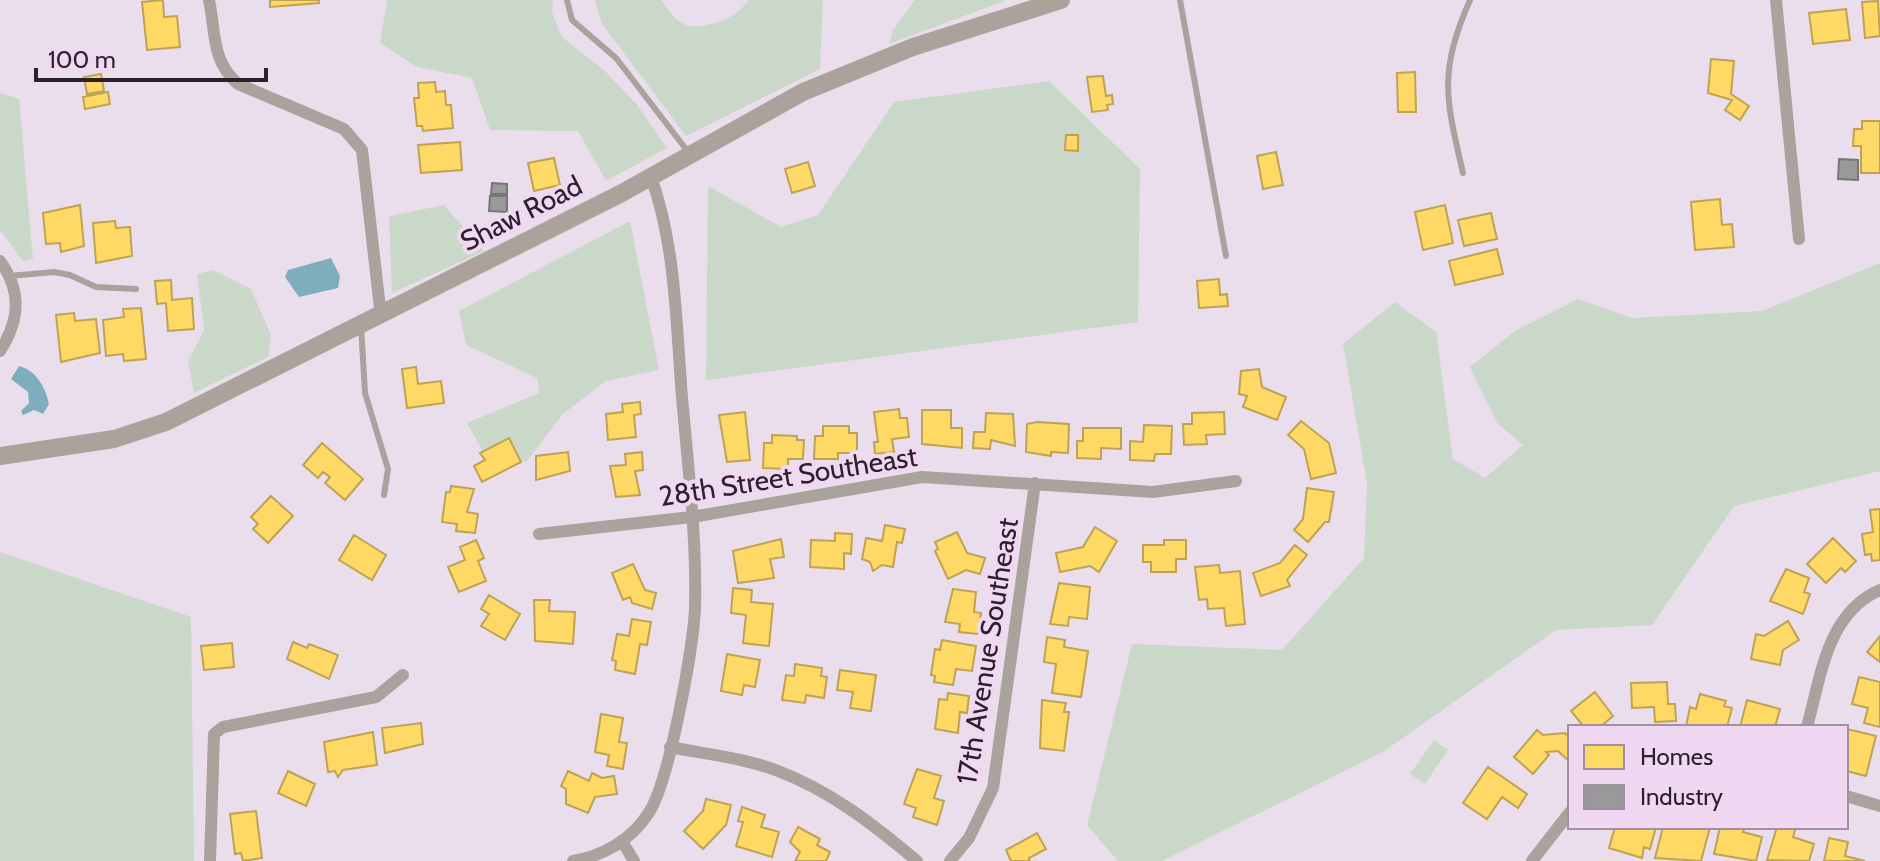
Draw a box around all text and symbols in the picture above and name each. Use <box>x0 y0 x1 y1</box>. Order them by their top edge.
scale bar <box>36 32 266 82</box>
text: 100 m <box>48 45 116 74</box>
street label: Shaw Road <box>455 168 587 258</box>
street label: 28th Street Southeast <box>657 439 919 513</box>
street label: 17th Avenue Southeast <box>949 515 1025 787</box>
legend <box>1568 725 1848 829</box>
text: Homes <box>1640 742 1713 771</box>
text: Industry <box>1640 782 1723 811</box>

